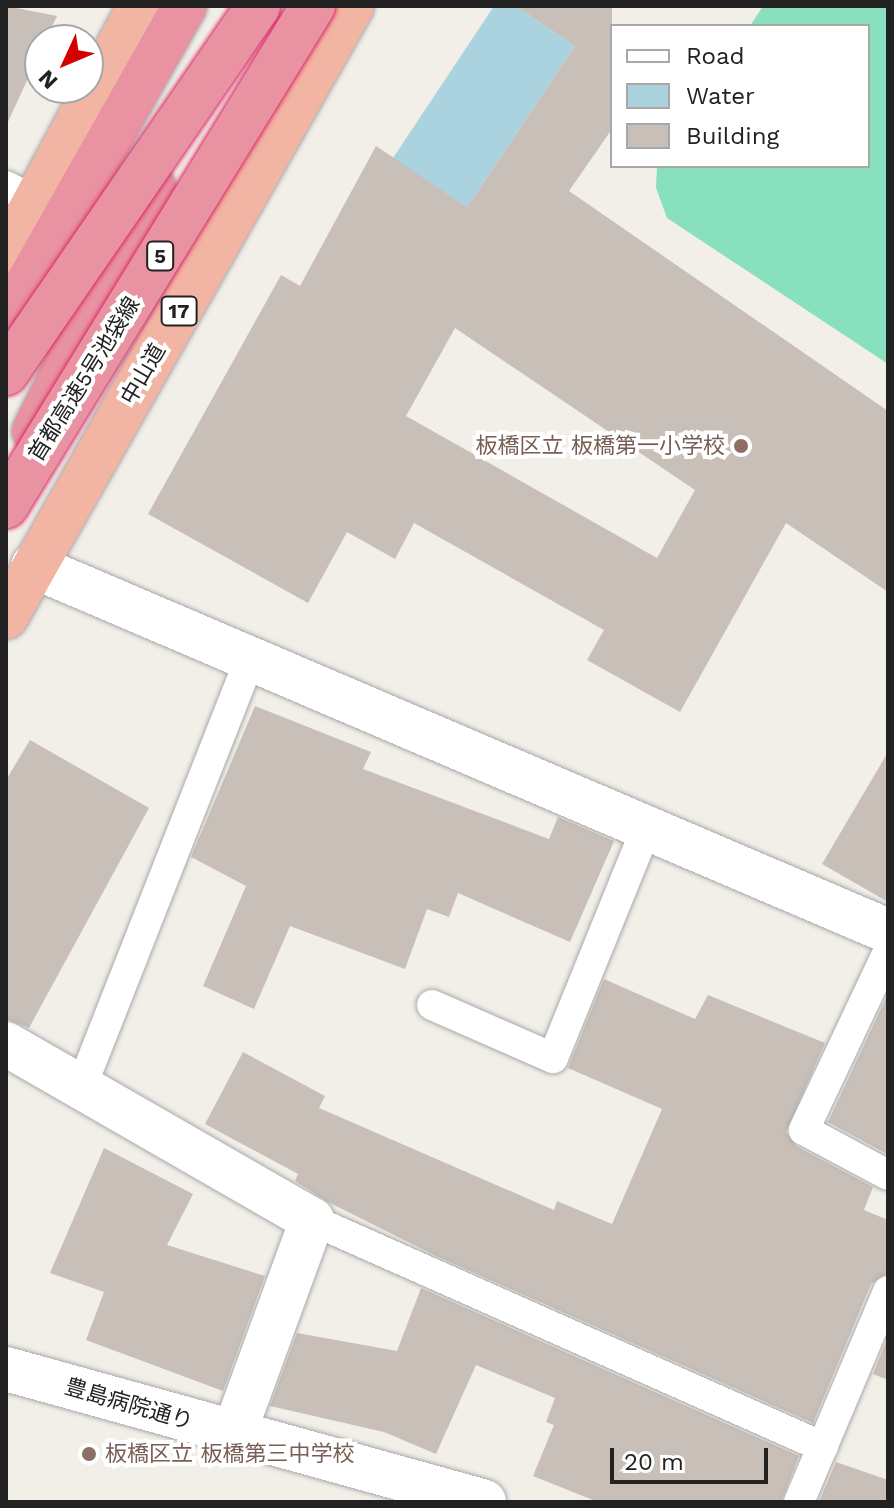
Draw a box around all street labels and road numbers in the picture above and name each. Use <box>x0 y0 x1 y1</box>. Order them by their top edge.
road number: 5 <box>146 240 174 272</box>
street label: 首都高速5号池袋線 <box>23 292 145 466</box>
road number: 17 <box>159 295 199 327</box>
street label: 中山道 <box>115 339 171 409</box>
street label: 豊島病院通り <box>62 1373 196 1435</box>

